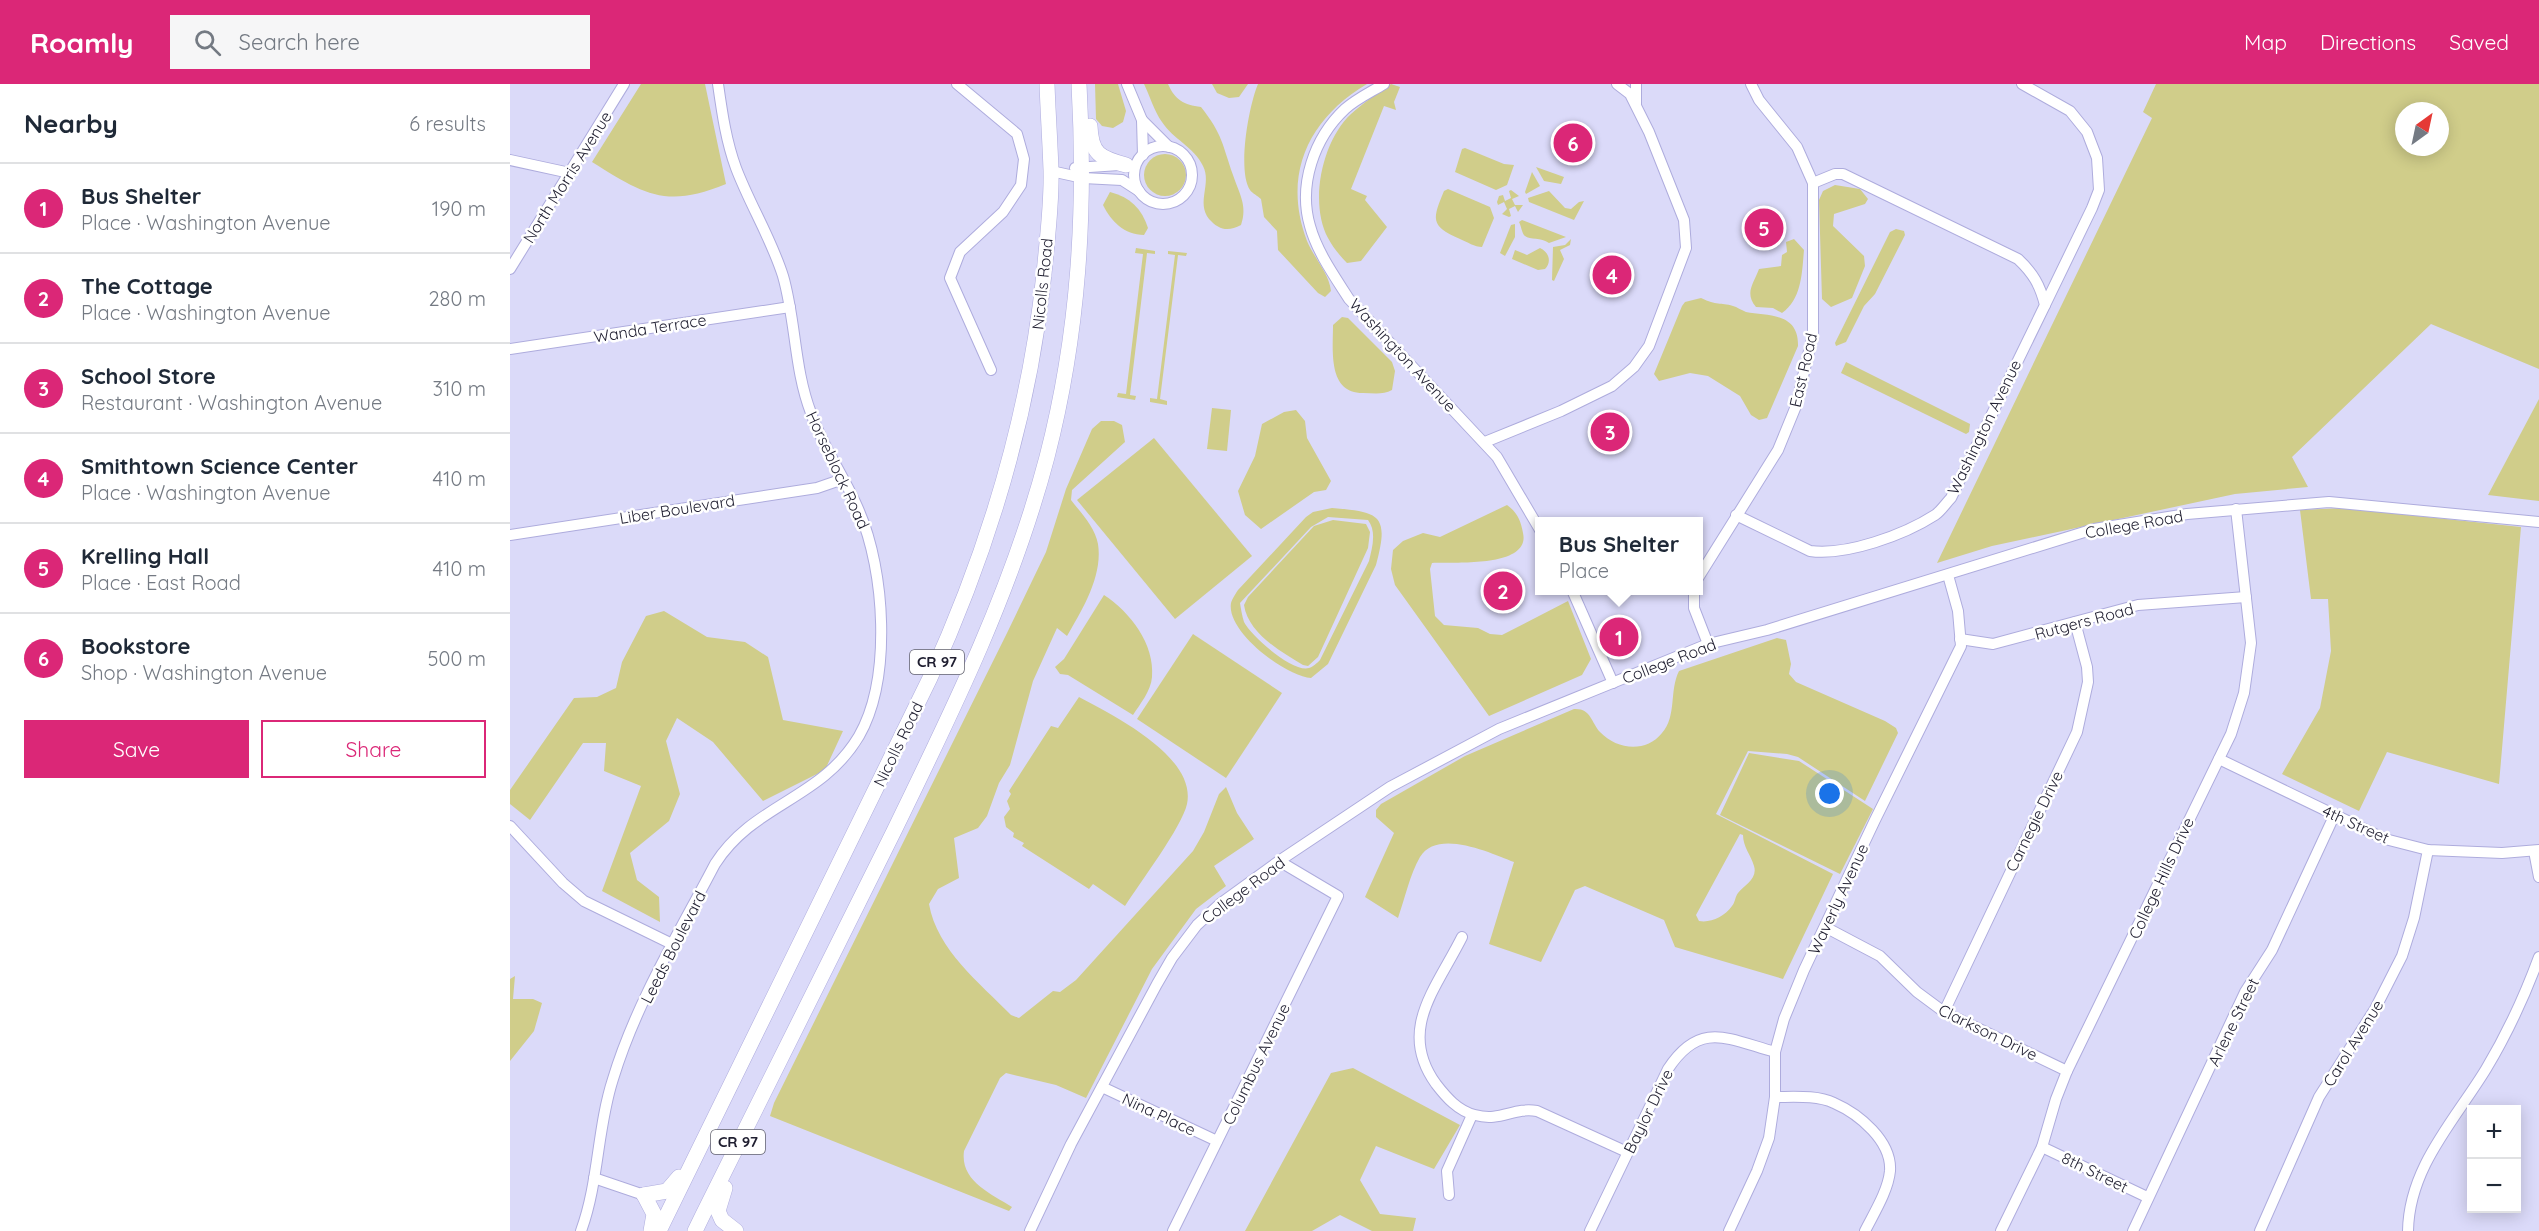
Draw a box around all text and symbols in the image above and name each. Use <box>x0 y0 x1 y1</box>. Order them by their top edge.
search box <box>170 15 590 69</box>
text: Roamly <box>30 25 134 60</box>
icon: search <box>191 26 224 59</box>
text: Search here <box>239 28 360 56</box>
text: Map <box>2244 29 2287 55</box>
text: Directions <box>2320 29 2416 55</box>
text: Saved <box>2449 29 2509 55</box>
north arrow <box>2395 102 2449 156</box>
text: Nearby <box>24 107 118 140</box>
street label: North Morris Avenue <box>518 107 616 247</box>
text: 6 results <box>409 111 486 136</box>
pin: 6 <box>1554 120 1592 166</box>
text: Bus Shelter <box>81 182 201 210</box>
text: 1 <box>40 196 47 221</box>
text: 190 m <box>432 196 486 221</box>
pin: 5 <box>1744 206 1784 250</box>
text: Place · Washington Avenue <box>81 210 331 235</box>
street label: Nicolls Road <box>1027 237 1057 331</box>
pin: 4 <box>1592 252 1632 297</box>
text: The Cottage <box>81 272 213 300</box>
text: 2 <box>38 286 49 311</box>
text: 280 m <box>429 286 486 311</box>
street label: Washington Avenue <box>1345 294 1461 416</box>
text: Place · Washington Avenue <box>81 300 331 325</box>
street label: Wanda Terrace <box>592 309 708 347</box>
street label: East Road <box>1785 331 1821 409</box>
street label: Washington Avenue <box>1943 356 2025 498</box>
text: School Store <box>81 362 216 390</box>
text: 3 <box>38 376 49 401</box>
text: 310 m <box>433 376 486 401</box>
text: Restaurant · Washington Avenue <box>81 390 382 415</box>
street label: Horseblock Road <box>802 408 874 532</box>
pin: 3 <box>1590 410 1630 454</box>
text: Smithtown Science Center <box>81 452 358 480</box>
text: 4 <box>38 466 49 491</box>
text: 410 m <box>433 466 486 491</box>
text: Place · Washington Avenue <box>81 480 331 505</box>
street label: Liber Boulevard <box>618 490 736 528</box>
street label: College Road <box>2083 506 2185 542</box>
popup <box>1535 517 1703 595</box>
text: Bus Shelter <box>1559 530 1679 558</box>
text: Krelling Hall <box>81 542 209 570</box>
text: 5 <box>38 556 49 581</box>
text: 410 m <box>433 556 486 581</box>
text: Place <box>1559 558 1609 583</box>
pin: 2 <box>1484 568 1522 614</box>
text: Place · East Road <box>81 570 241 595</box>
street label: Rutgers Road <box>2032 598 2136 644</box>
pin: 1 <box>1600 614 1638 660</box>
text: Bookstore <box>81 632 191 660</box>
street label: College Road <box>1619 634 1719 688</box>
text: 6 <box>38 646 49 671</box>
text: 500 m <box>428 646 486 671</box>
road number: CR 97 <box>910 650 964 674</box>
text: Shop · Washington Avenue <box>81 660 327 685</box>
street label: Nicolls Road <box>869 698 927 790</box>
button: Save <box>24 720 249 778</box>
button: Share <box>261 720 486 778</box>
street label: Carnegie Drive <box>2001 767 2067 875</box>
your location <box>1815 779 1844 808</box>
street label: 4th Street <box>2319 800 2393 848</box>
street label: College Hills Drive <box>2124 814 2198 942</box>
street label: Waverly Avenue <box>1804 840 1872 958</box>
street label: College Road <box>1197 852 1289 928</box>
street label: Leeds Boulevard <box>636 887 710 1007</box>
street label: Arlene Street <box>2203 975 2263 1069</box>
street label: Carol Avenue <box>2318 996 2388 1090</box>
street label: Clarkson Drive <box>1935 999 2041 1065</box>
street label: Columbus Avenue <box>1218 1000 1294 1128</box>
street label: Baylor Drive <box>1619 1066 1677 1156</box>
street label: Nina Place <box>1119 1088 1199 1140</box>
map controls <box>2467 1105 2521 1213</box>
button: + <box>2467 1105 2521 1159</box>
road number: CR 97 <box>711 1130 765 1154</box>
street label: 8th Street <box>2059 1147 2131 1197</box>
button: − <box>2467 1159 2521 1213</box>

